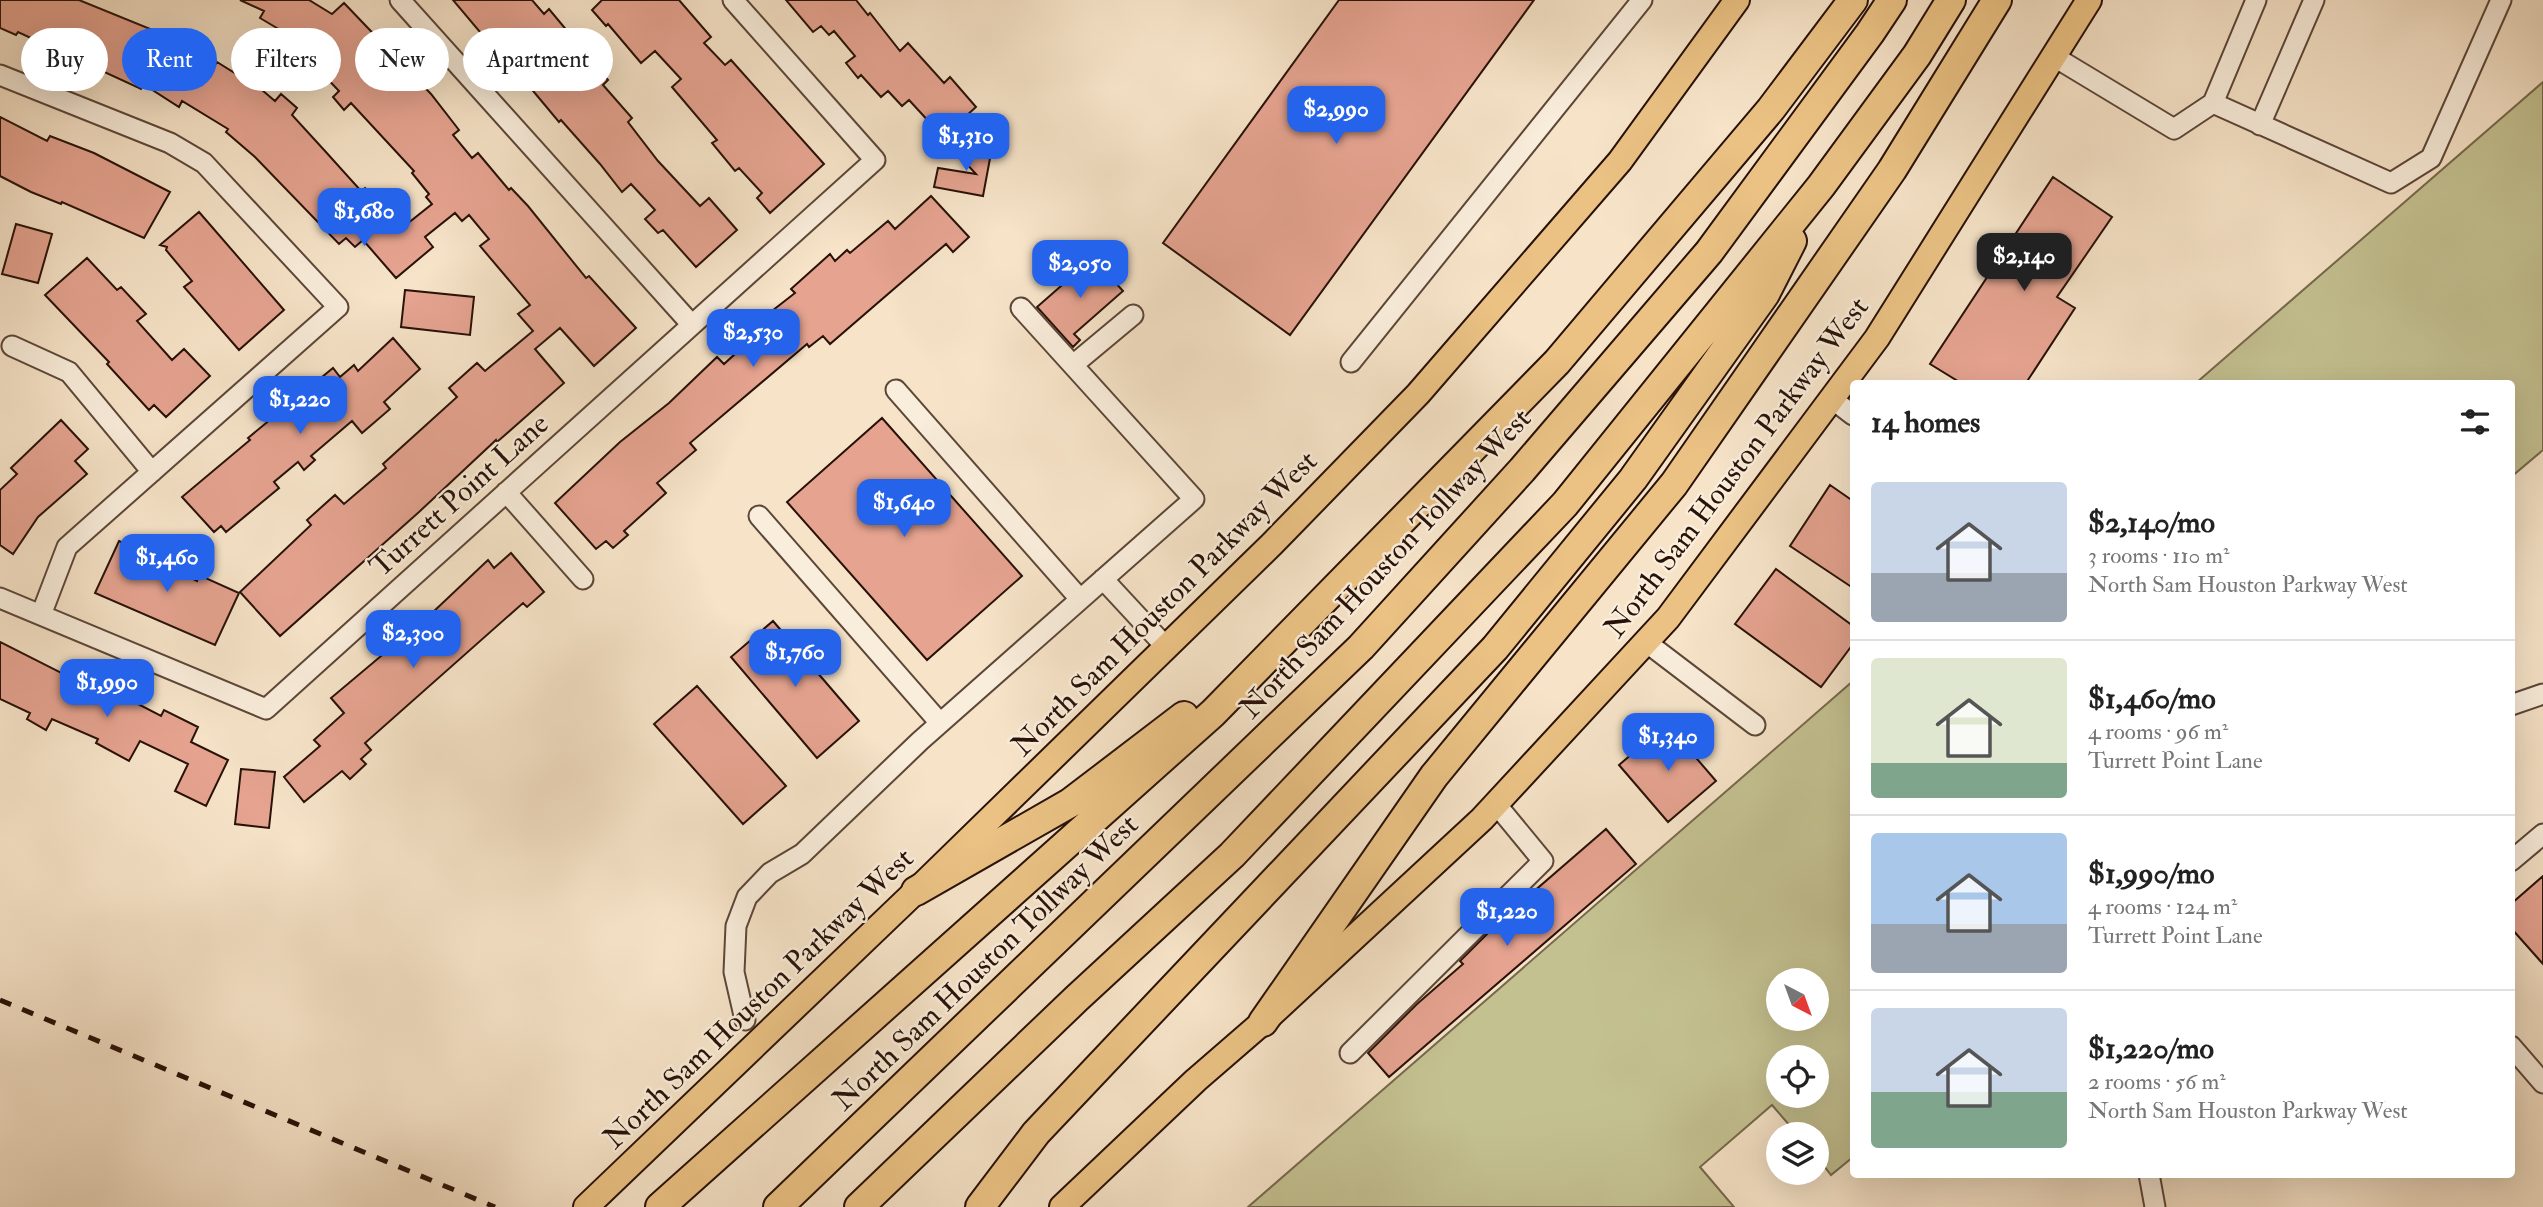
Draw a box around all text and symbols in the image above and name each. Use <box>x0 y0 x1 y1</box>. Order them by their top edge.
chip: Buy <box>21 28 108 91</box>
chip: Rent <box>122 28 217 91</box>
chip: Filters <box>231 28 341 91</box>
chip: New <box>355 28 449 91</box>
chip: Apartment <box>463 28 613 91</box>
pin: $2,990 <box>1279 86 1393 146</box>
text: $2,990 <box>1303 94 1369 123</box>
pin: $1,310 <box>909 114 1023 173</box>
text: $1,310 <box>938 121 994 150</box>
pin: $1,680 <box>307 188 421 248</box>
text: $1,680 <box>334 196 394 225</box>
pin: $2,140 <box>1967 233 2081 293</box>
pin: $2,050 <box>1023 240 1137 300</box>
text: $2,140 <box>1993 241 2055 270</box>
text: $2,050 <box>1048 248 1112 277</box>
street label: North Sam Houston Parkway West <box>1596 289 1877 645</box>
pin: $2,530 <box>696 310 810 369</box>
text: $2,530 <box>723 317 783 346</box>
pin: $1,220 <box>243 376 357 436</box>
text: $1,220 <box>269 384 331 413</box>
street label: North Sam Houston Tollway West <box>1232 400 1539 726</box>
icon: filters <box>2456 403 2494 441</box>
text: 14 homes <box>1871 404 1980 441</box>
street label: Turrett Point Lane <box>362 405 556 585</box>
street label: North Sam Houston Parkway West <box>1004 443 1325 764</box>
pin: $1,640 <box>847 480 961 539</box>
text: $1,640 <box>873 487 935 516</box>
text: $2,140/mo <box>2088 504 2215 541</box>
icon: home <box>1927 510 2011 594</box>
pin: $1,460 <box>110 534 224 594</box>
text: 3 rooms · 110 m² <box>2088 541 2229 570</box>
text: $1,460 <box>135 542 199 571</box>
text: North Sam Houston Parkway West <box>2088 570 2408 599</box>
pin: $2,300 <box>356 610 470 670</box>
text: $2,300 <box>382 618 444 647</box>
pin: $1,760 <box>738 630 852 689</box>
text: $1,760 <box>765 637 825 666</box>
pin: $1,990 <box>50 660 164 719</box>
text: $1,990 <box>76 667 138 696</box>
text: $1,460/mo <box>2088 680 2216 717</box>
icon: home <box>1927 686 2011 770</box>
pin: $1,340 <box>1611 714 1725 773</box>
text: 4 rooms · 96 m² <box>2088 717 2228 746</box>
text: $1,340 <box>1638 721 1698 750</box>
text: Turrett Point Lane <box>2088 746 2263 775</box>
street label: North Sam Houston Tollway West <box>825 806 1146 1118</box>
street label: North Sam Houston Parkway West <box>595 840 921 1157</box>
text: $1,990/mo <box>2088 855 2214 892</box>
icon: home <box>1927 861 2011 945</box>
pin: $1,220 <box>1450 888 1564 948</box>
text: 4 rooms · 124 m² <box>2088 892 2237 921</box>
text: $1,220 <box>1476 896 1538 925</box>
text: Turrett Point Lane <box>2088 921 2263 950</box>
north arrow <box>1766 968 1829 1031</box>
map controls <box>1766 968 1829 1185</box>
text: $1,220/mo <box>2088 1030 2214 1067</box>
icon: home <box>1927 1036 2011 1120</box>
button: locate <box>1766 1045 1829 1108</box>
text: 2 rooms · 56 m² <box>2088 1067 2226 1096</box>
text: North Sam Houston Parkway West <box>2088 1096 2408 1125</box>
button: layers <box>1766 1122 1829 1185</box>

